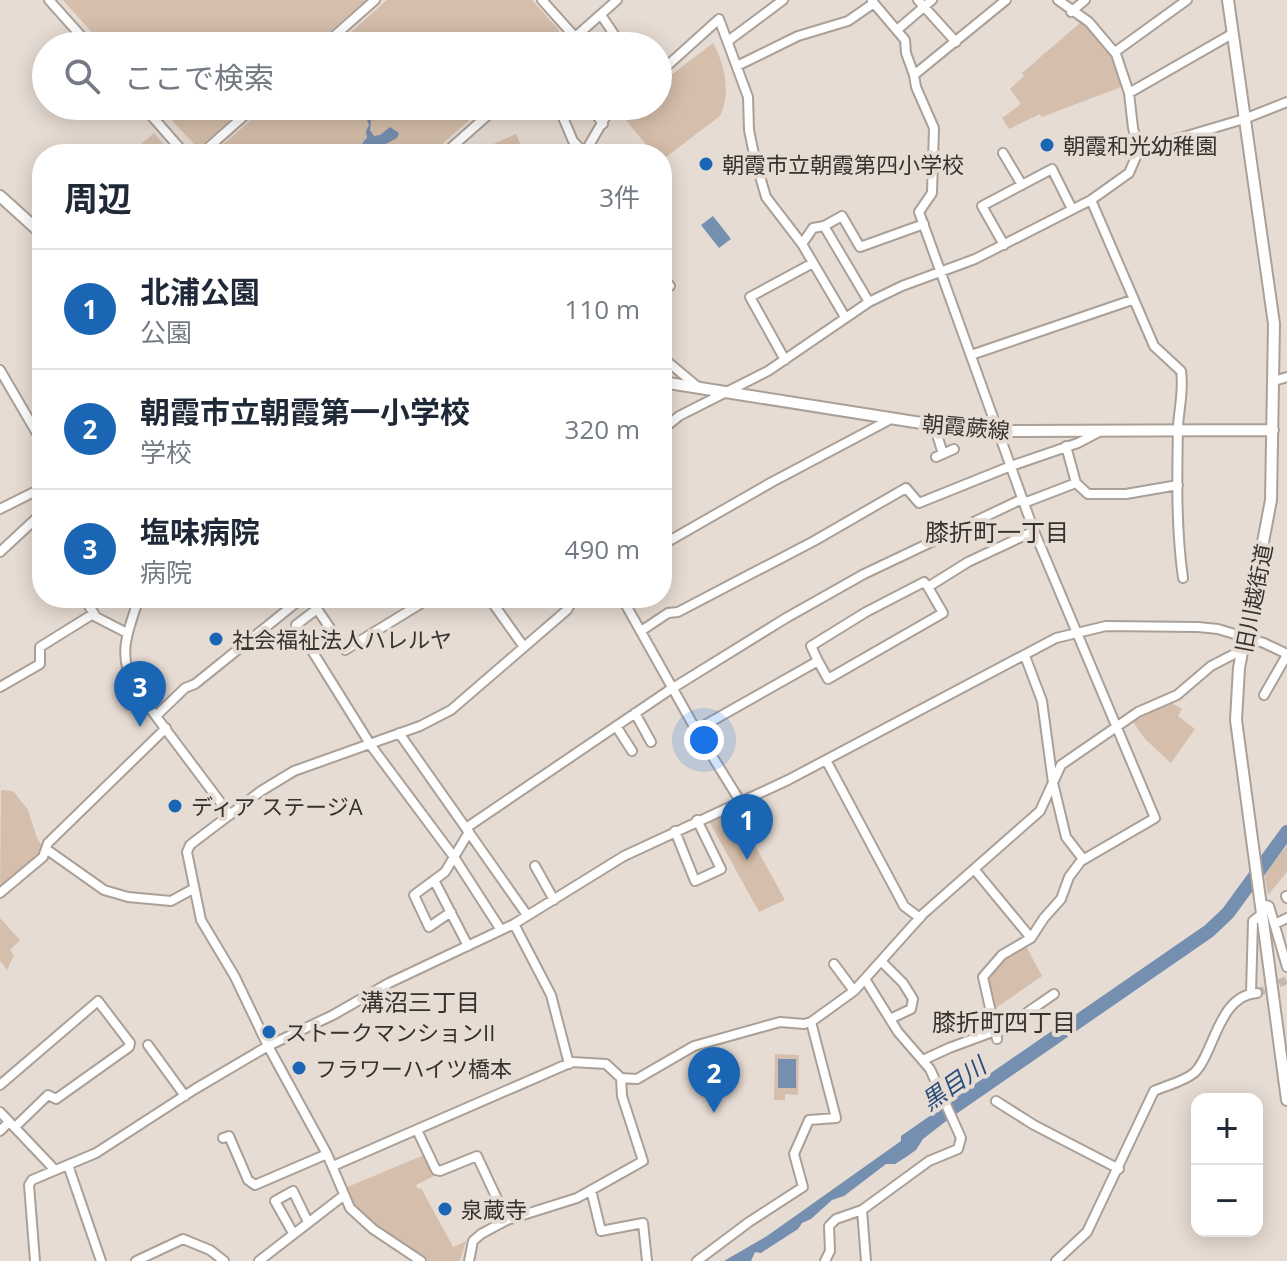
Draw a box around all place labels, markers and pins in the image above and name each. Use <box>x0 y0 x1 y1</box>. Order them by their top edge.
place label: 朝霞和光幼稚園 <box>1063 130 1217 160</box>
marker: 朝霞和光幼稚園 <box>1038 136 1056 154</box>
place label: 朝霞市立朝霞第四小学校 <box>722 149 964 179</box>
marker: 朝霞市立朝霞第四小学校 <box>697 155 715 173</box>
place label: 社会福祉法人ハレルヤ <box>232 624 452 654</box>
marker: 社会福祉法人ハレルヤ <box>207 630 225 648</box>
pin: 3 <box>114 661 166 727</box>
place label: ディア ステージA <box>191 791 363 821</box>
pin: 1 <box>721 794 773 860</box>
marker: ディア ステージA <box>166 797 184 815</box>
place label: ストークマンションII <box>285 1017 495 1047</box>
marker: ストークマンションII <box>260 1023 278 1041</box>
pin: 2 <box>688 1047 740 1113</box>
place label: フラワーハイツ橋本 <box>315 1053 512 1083</box>
marker: フラワーハイツ橋本 <box>290 1059 308 1077</box>
place label: 泉蔵寺 <box>461 1194 527 1224</box>
marker: 泉蔵寺 <box>436 1200 454 1218</box>

